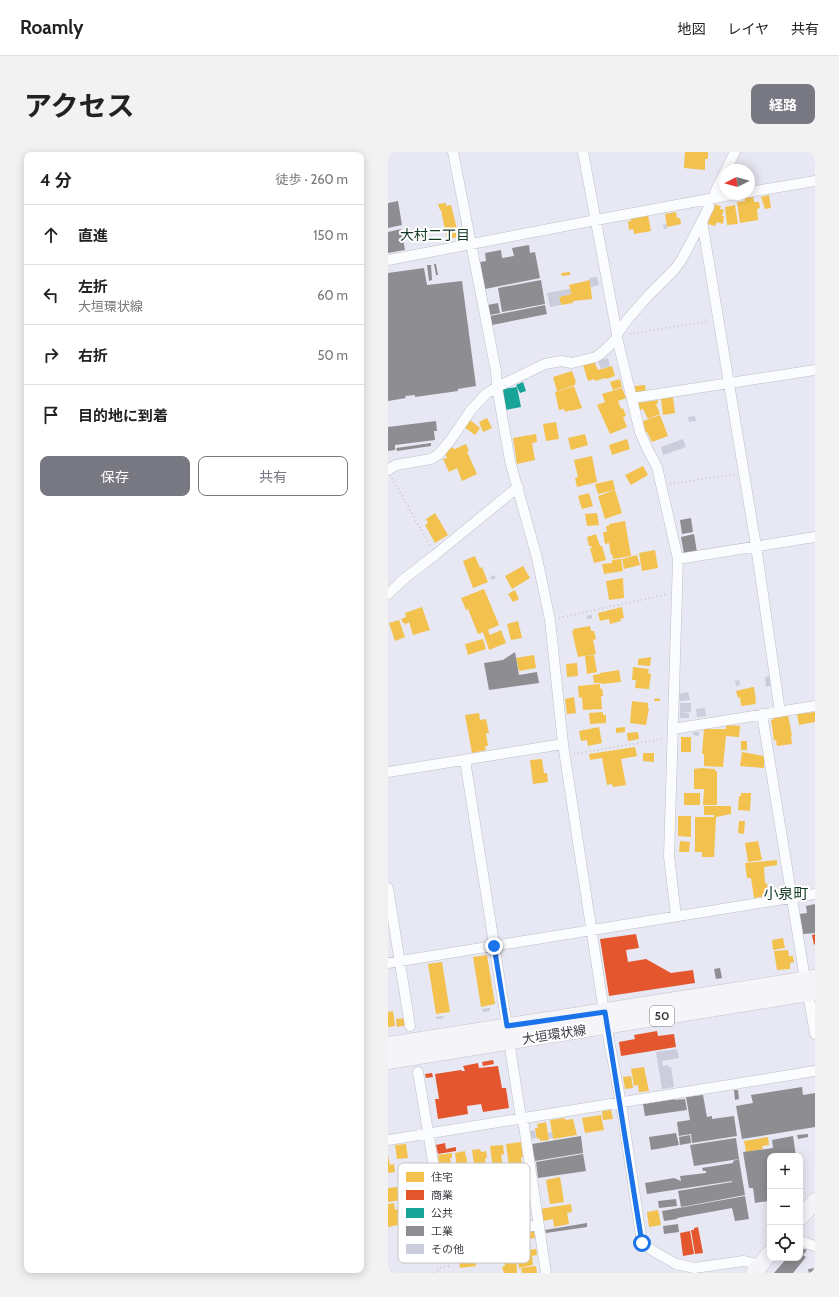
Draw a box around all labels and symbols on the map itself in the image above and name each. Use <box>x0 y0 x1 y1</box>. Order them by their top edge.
north arrow <box>719 164 755 200</box>
district label: 大村二丁目 <box>400 226 470 244</box>
district label: 小泉町 <box>763 885 809 903</box>
route end <box>485 937 503 955</box>
road number: 50 <box>650 1006 674 1026</box>
street label: 大垣環状線 <box>521 1021 587 1047</box>
legend <box>398 1163 530 1263</box>
text: 住宅 <box>431 1170 453 1184</box>
text: 商業 <box>431 1188 453 1202</box>
text: 公共 <box>431 1206 453 1220</box>
text: 工業 <box>431 1224 453 1238</box>
route start <box>633 1234 651 1252</box>
text: その他 <box>431 1242 464 1256</box>

